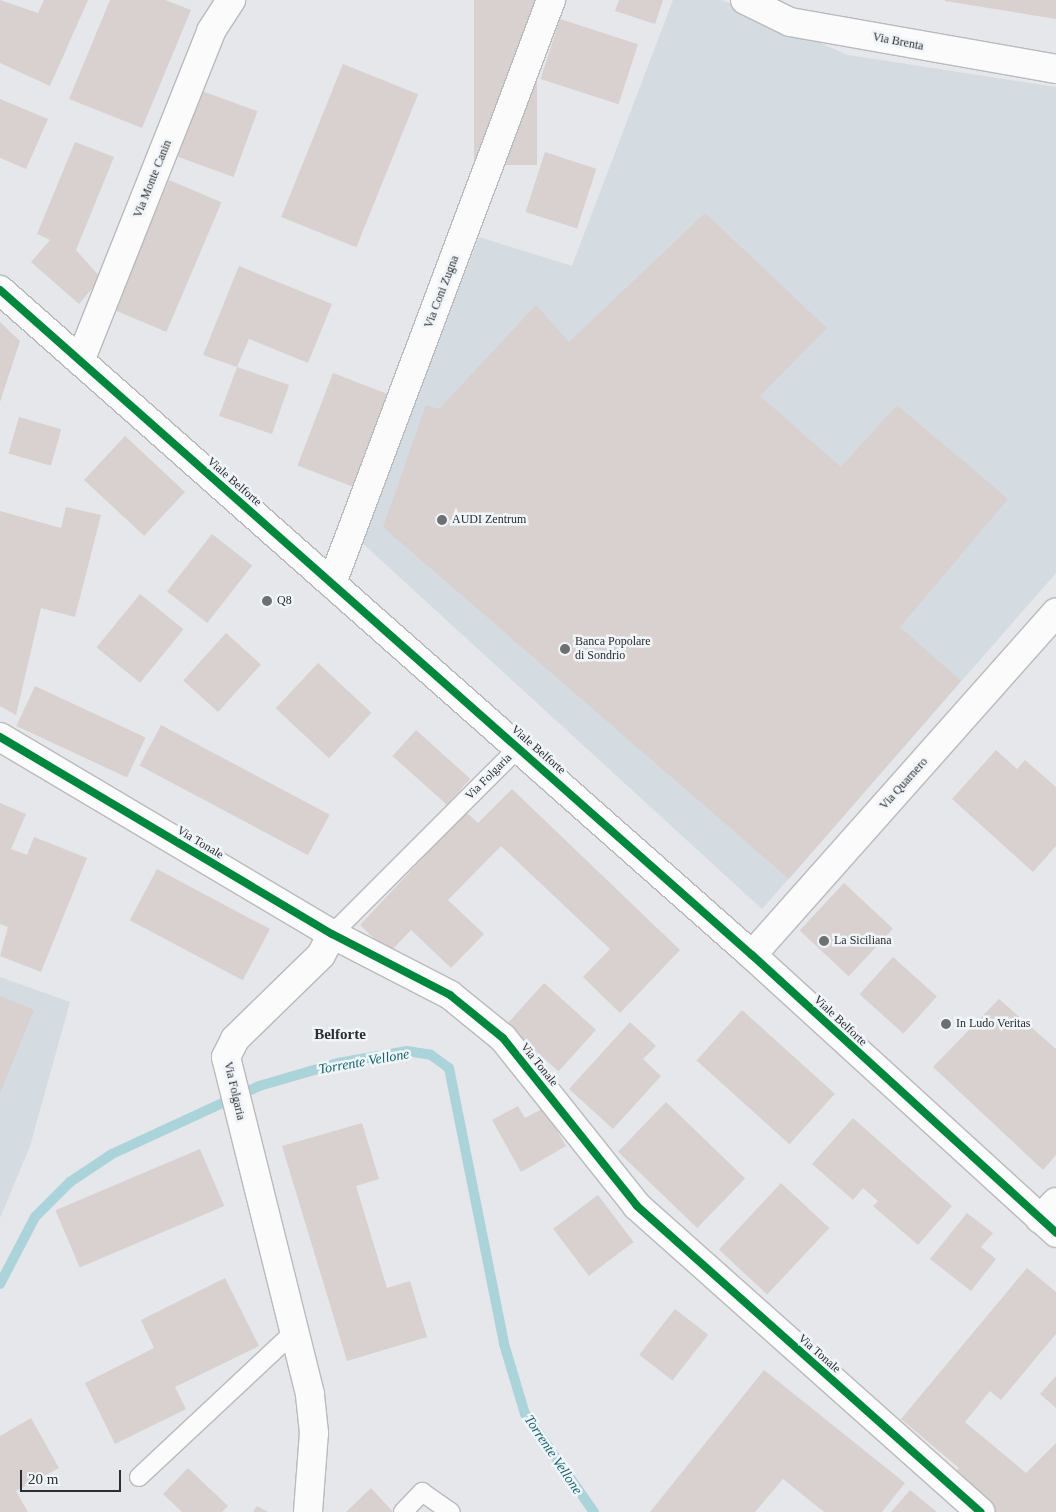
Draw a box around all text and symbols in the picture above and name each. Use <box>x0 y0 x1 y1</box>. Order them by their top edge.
street label: Via Brenta <box>871 30 925 54</box>
street label: Via Monte Canin <box>131 138 175 220</box>
street label: Via Coni Zugna <box>422 254 462 330</box>
street label: Viale Belforte <box>204 454 264 510</box>
place label: AUDI Zentrum <box>452 513 526 527</box>
marker: AUDI Zentrum <box>436 514 448 526</box>
place label: Q8 <box>277 594 292 608</box>
marker: Q8 <box>261 595 273 607</box>
place label: Banca Popolare di Sondrio <box>575 635 651 663</box>
marker: Banca Popolare di Sondrio <box>559 643 571 655</box>
street label: Viale Belforte <box>508 722 568 778</box>
street label: Via Folgaria <box>463 751 515 803</box>
street label: Via Quarnero <box>877 755 931 813</box>
street label: Via Tonale <box>174 823 226 863</box>
place label: La Siciliana <box>834 934 892 948</box>
marker: La Siciliana <box>818 935 830 947</box>
street label: Viale Belforte <box>810 993 870 1049</box>
place label: In Ludo Veritas <box>956 1017 1031 1031</box>
marker: In Ludo Veritas <box>940 1018 952 1030</box>
district label: Belforte <box>314 1026 366 1044</box>
street label: Via Tonale <box>517 1040 561 1090</box>
water label: Torrente Vellone <box>317 1046 411 1078</box>
street label: Via Folgaria <box>220 1060 248 1122</box>
street label: Via Tonale <box>795 1331 843 1377</box>
water label: Torrente Vellone <box>520 1412 586 1498</box>
scale bar <box>22 1460 124 1492</box>
text: 20 m <box>28 1471 58 1487</box>

